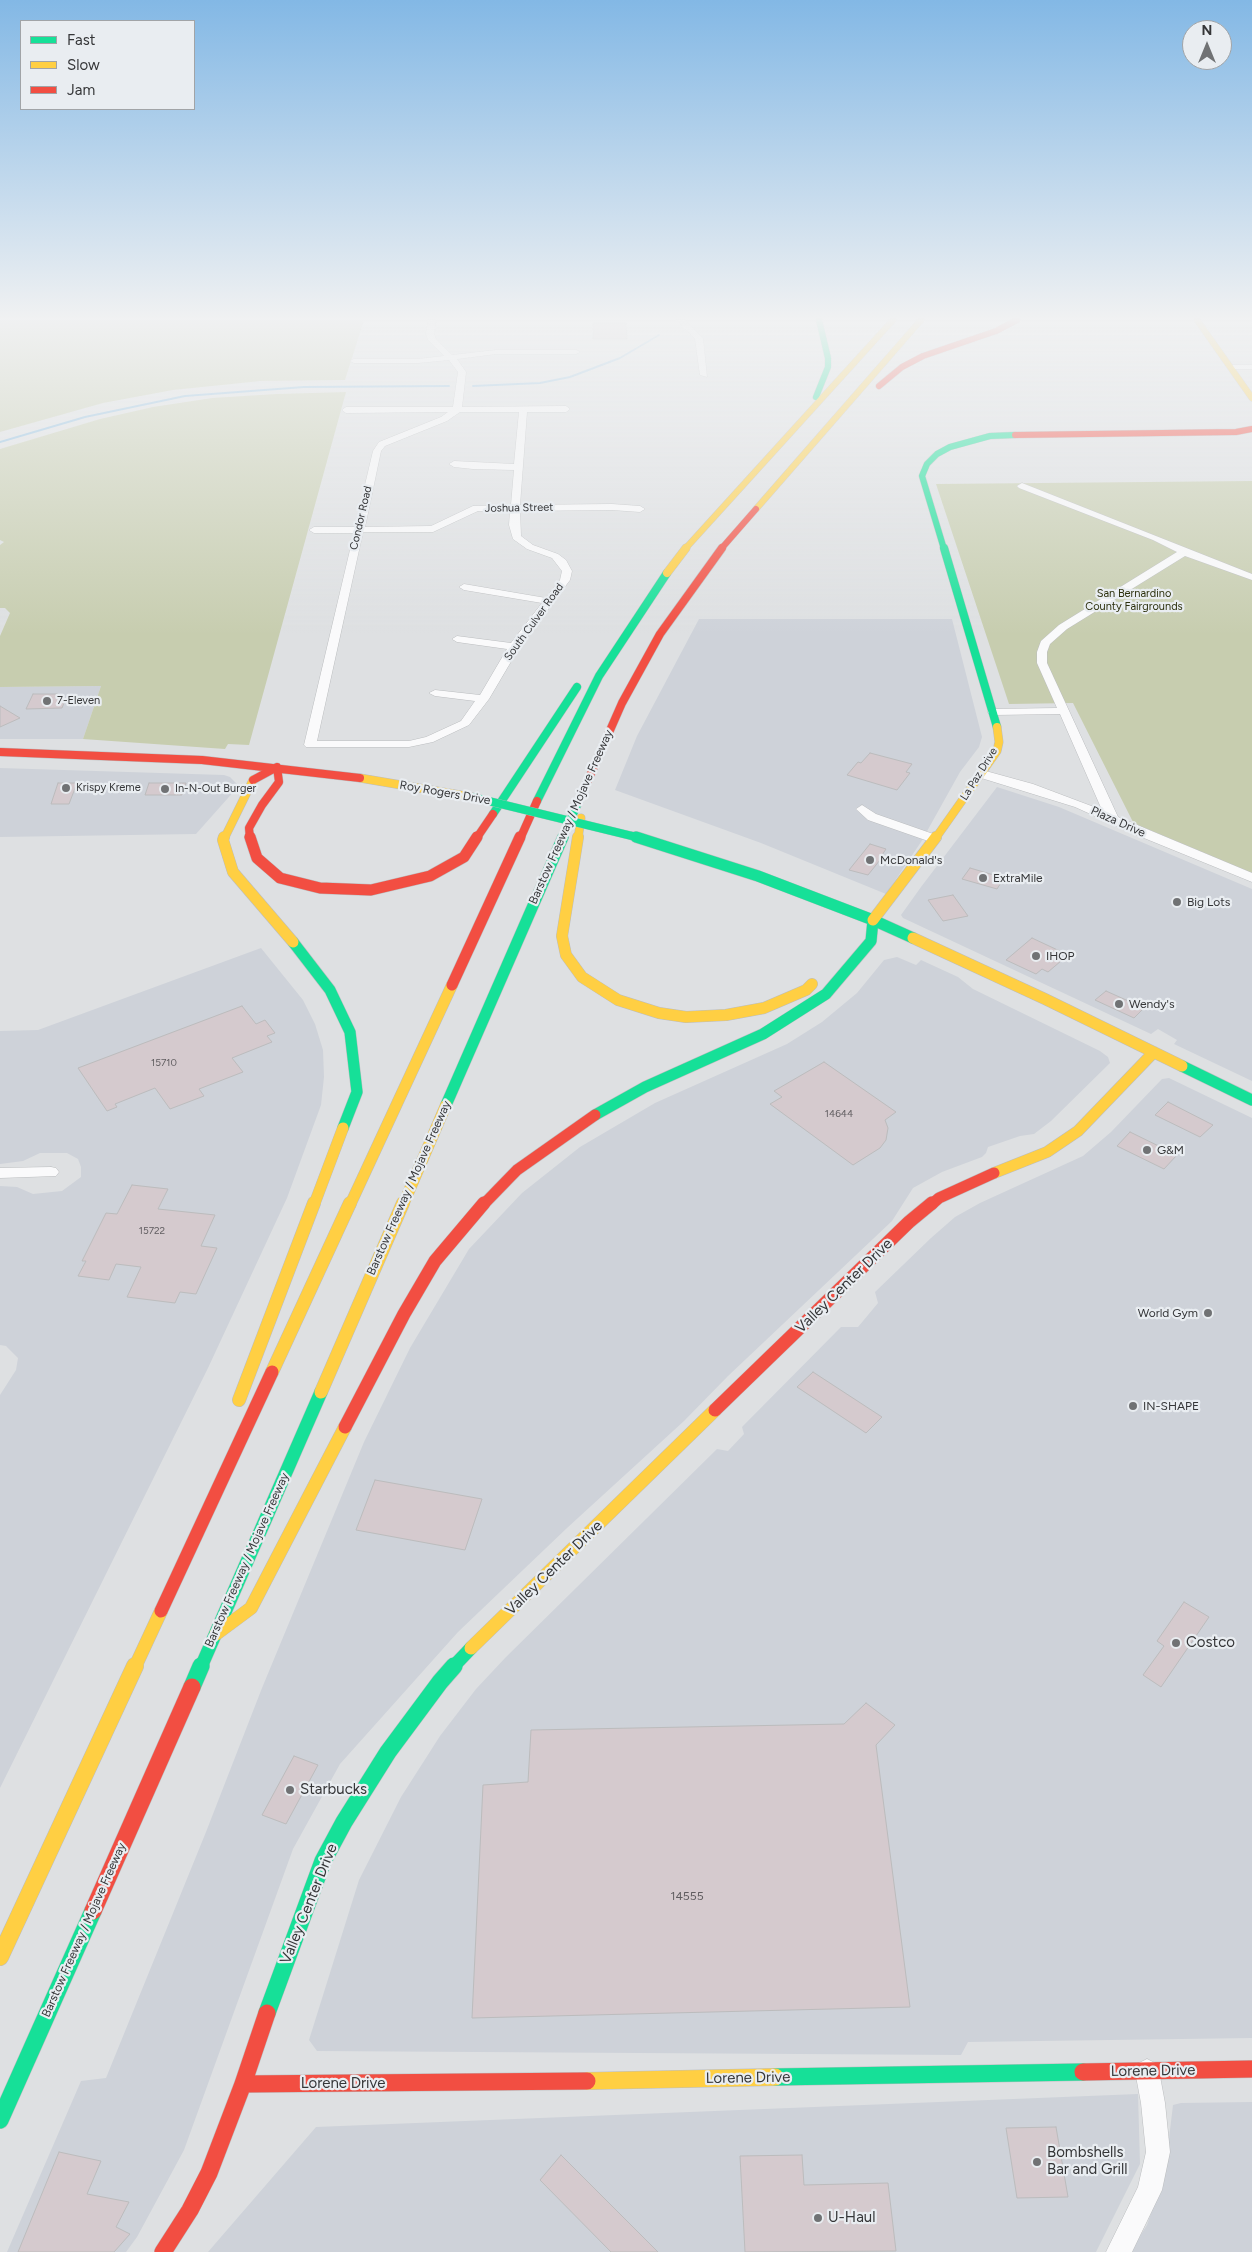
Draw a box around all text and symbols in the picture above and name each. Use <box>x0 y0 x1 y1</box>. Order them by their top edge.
legend <box>20 20 195 110</box>
north arrow <box>1182 20 1232 70</box>
text: N <box>1202 22 1212 39</box>
text: Fast <box>67 31 95 49</box>
text: Slow <box>67 56 100 74</box>
text: Jam <box>67 81 95 99</box>
street label: Condor Road <box>347 485 375 551</box>
street label: Joshua Street <box>485 501 553 515</box>
street label: South Culver Road <box>502 581 566 663</box>
park label: San Bernardino County Fairgrounds <box>1085 587 1183 613</box>
place label: 7-Eleven <box>57 694 100 708</box>
marker: 7-Eleven <box>41 695 53 707</box>
street label: Barstow Freeway / Mojave Freeway <box>526 728 616 906</box>
street label: La Paz Drive <box>958 745 1000 803</box>
street label: Roy Rogers Drive <box>398 778 492 808</box>
place label: Krispy Kreme <box>76 781 141 795</box>
marker: Krispy Kreme <box>60 782 72 794</box>
place label: In-N-Out Burger <box>175 782 256 796</box>
marker: In-N-Out Burger <box>159 783 171 795</box>
street label: Plaza Drive <box>1088 804 1148 840</box>
place label: McDonald's <box>880 853 942 867</box>
marker: McDonald's <box>864 854 876 866</box>
place label: ExtraMile <box>993 871 1043 885</box>
marker: ExtraMile <box>977 872 989 884</box>
place label: Big Lots <box>1187 895 1230 909</box>
marker: Big Lots <box>1171 896 1183 908</box>
place label: IHOP <box>1046 949 1075 963</box>
marker: IHOP <box>1030 950 1042 962</box>
place label: Wendy's <box>1129 997 1175 1011</box>
marker: Wendy's <box>1113 998 1125 1010</box>
house number: 15710 <box>151 1057 177 1069</box>
street label: Barstow Freeway / Mojave Freeway <box>364 1099 454 1277</box>
house number: 14644 <box>825 1108 853 1120</box>
place label: G&M <box>1157 1143 1184 1157</box>
marker: G&M <box>1141 1144 1153 1156</box>
house number: 15722 <box>139 1225 165 1237</box>
street label: Valley Center Drive <box>792 1235 896 1337</box>
place label: World Gym <box>1138 1306 1198 1320</box>
marker: World Gym <box>1202 1307 1214 1319</box>
place label: IN-SHAPE <box>1143 1399 1199 1413</box>
marker: IN-SHAPE <box>1127 1400 1139 1412</box>
street label: Barstow Freeway / Mojave Freeway <box>202 1471 292 1649</box>
street label: Valley Center Drive <box>502 1517 606 1619</box>
place label: Costco <box>1186 1634 1235 1652</box>
marker: Costco <box>1170 1637 1182 1649</box>
place label: Starbucks <box>300 1781 367 1799</box>
marker: Starbucks <box>284 1784 296 1796</box>
street label: Barstow Freeway / Mojave Freeway <box>39 1841 129 2019</box>
street label: Valley Center Drive <box>277 1841 341 1967</box>
house number: 14555 <box>670 1889 704 1903</box>
street label: Lorene Drive <box>1110 2061 1196 2081</box>
street label: Lorene Drive <box>705 2068 791 2088</box>
street label: Lorene Drive <box>301 2075 385 2093</box>
place label: Bombshells Bar and Grill <box>1047 2144 1128 2179</box>
marker: Bombshells Bar and Grill <box>1031 2156 1043 2168</box>
place label: U-Haul <box>828 2209 875 2227</box>
marker: U-Haul <box>812 2212 824 2224</box>

